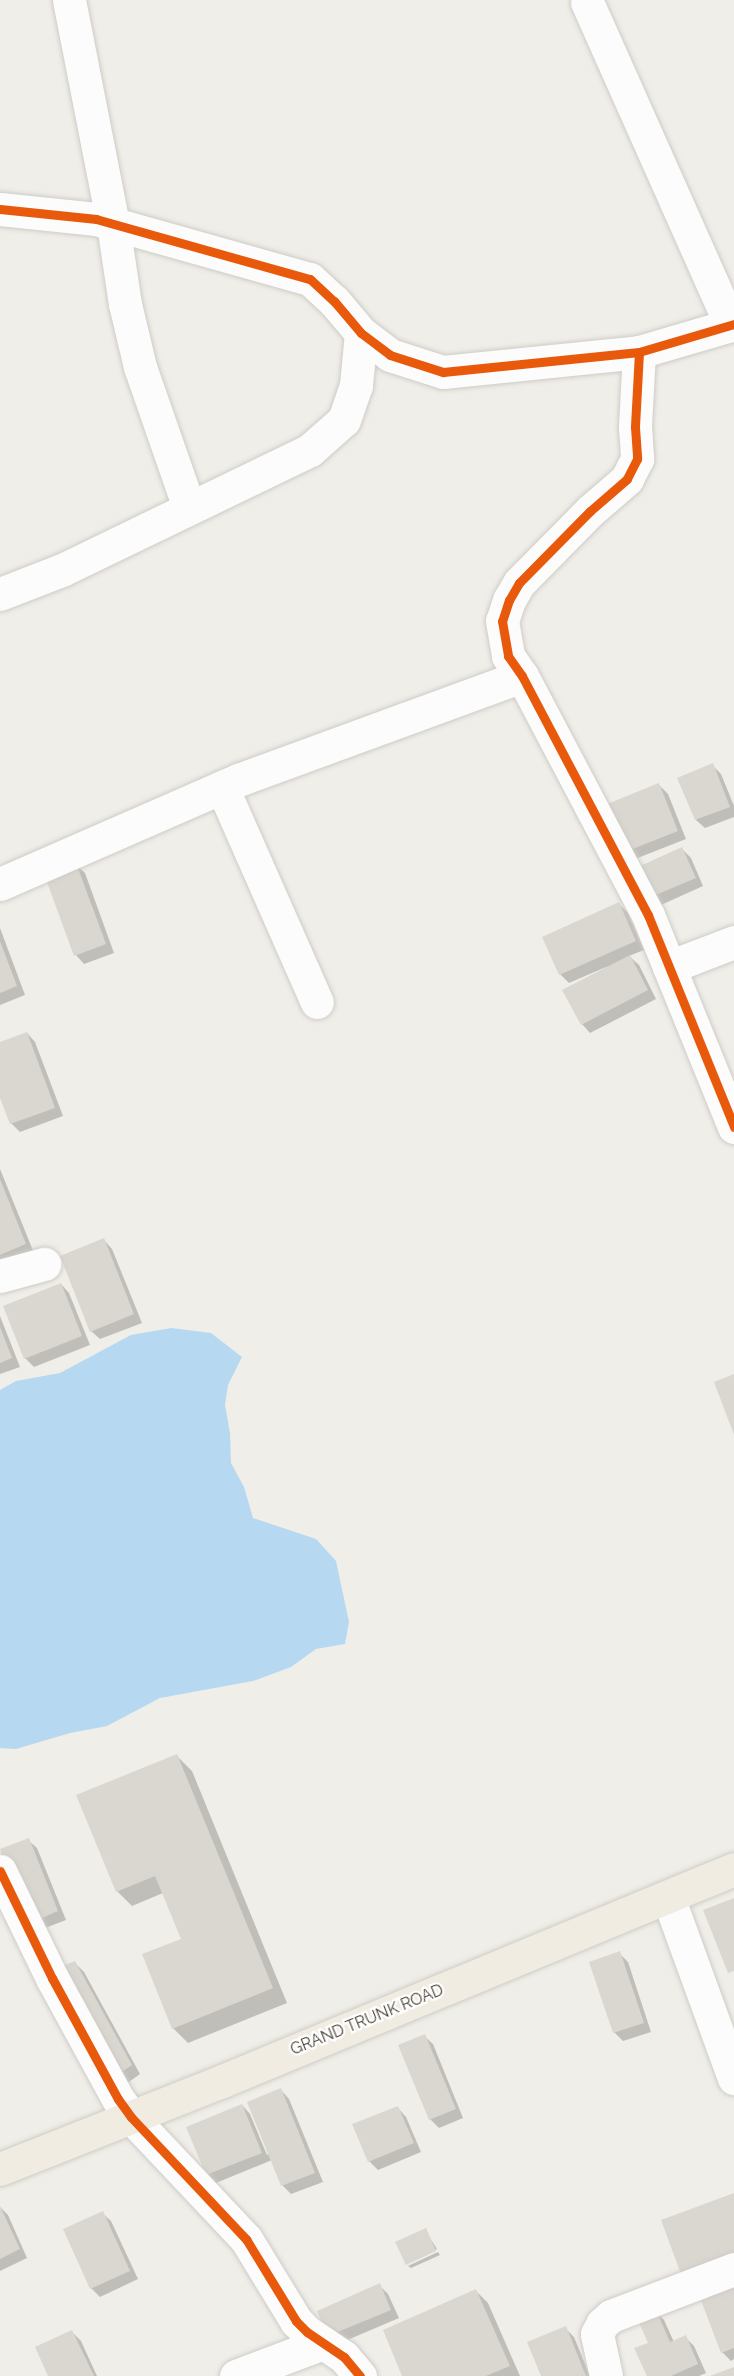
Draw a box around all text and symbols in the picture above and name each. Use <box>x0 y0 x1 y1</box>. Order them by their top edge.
street label: GRAND TRUNK ROAD <box>287 1980 447 2060</box>

